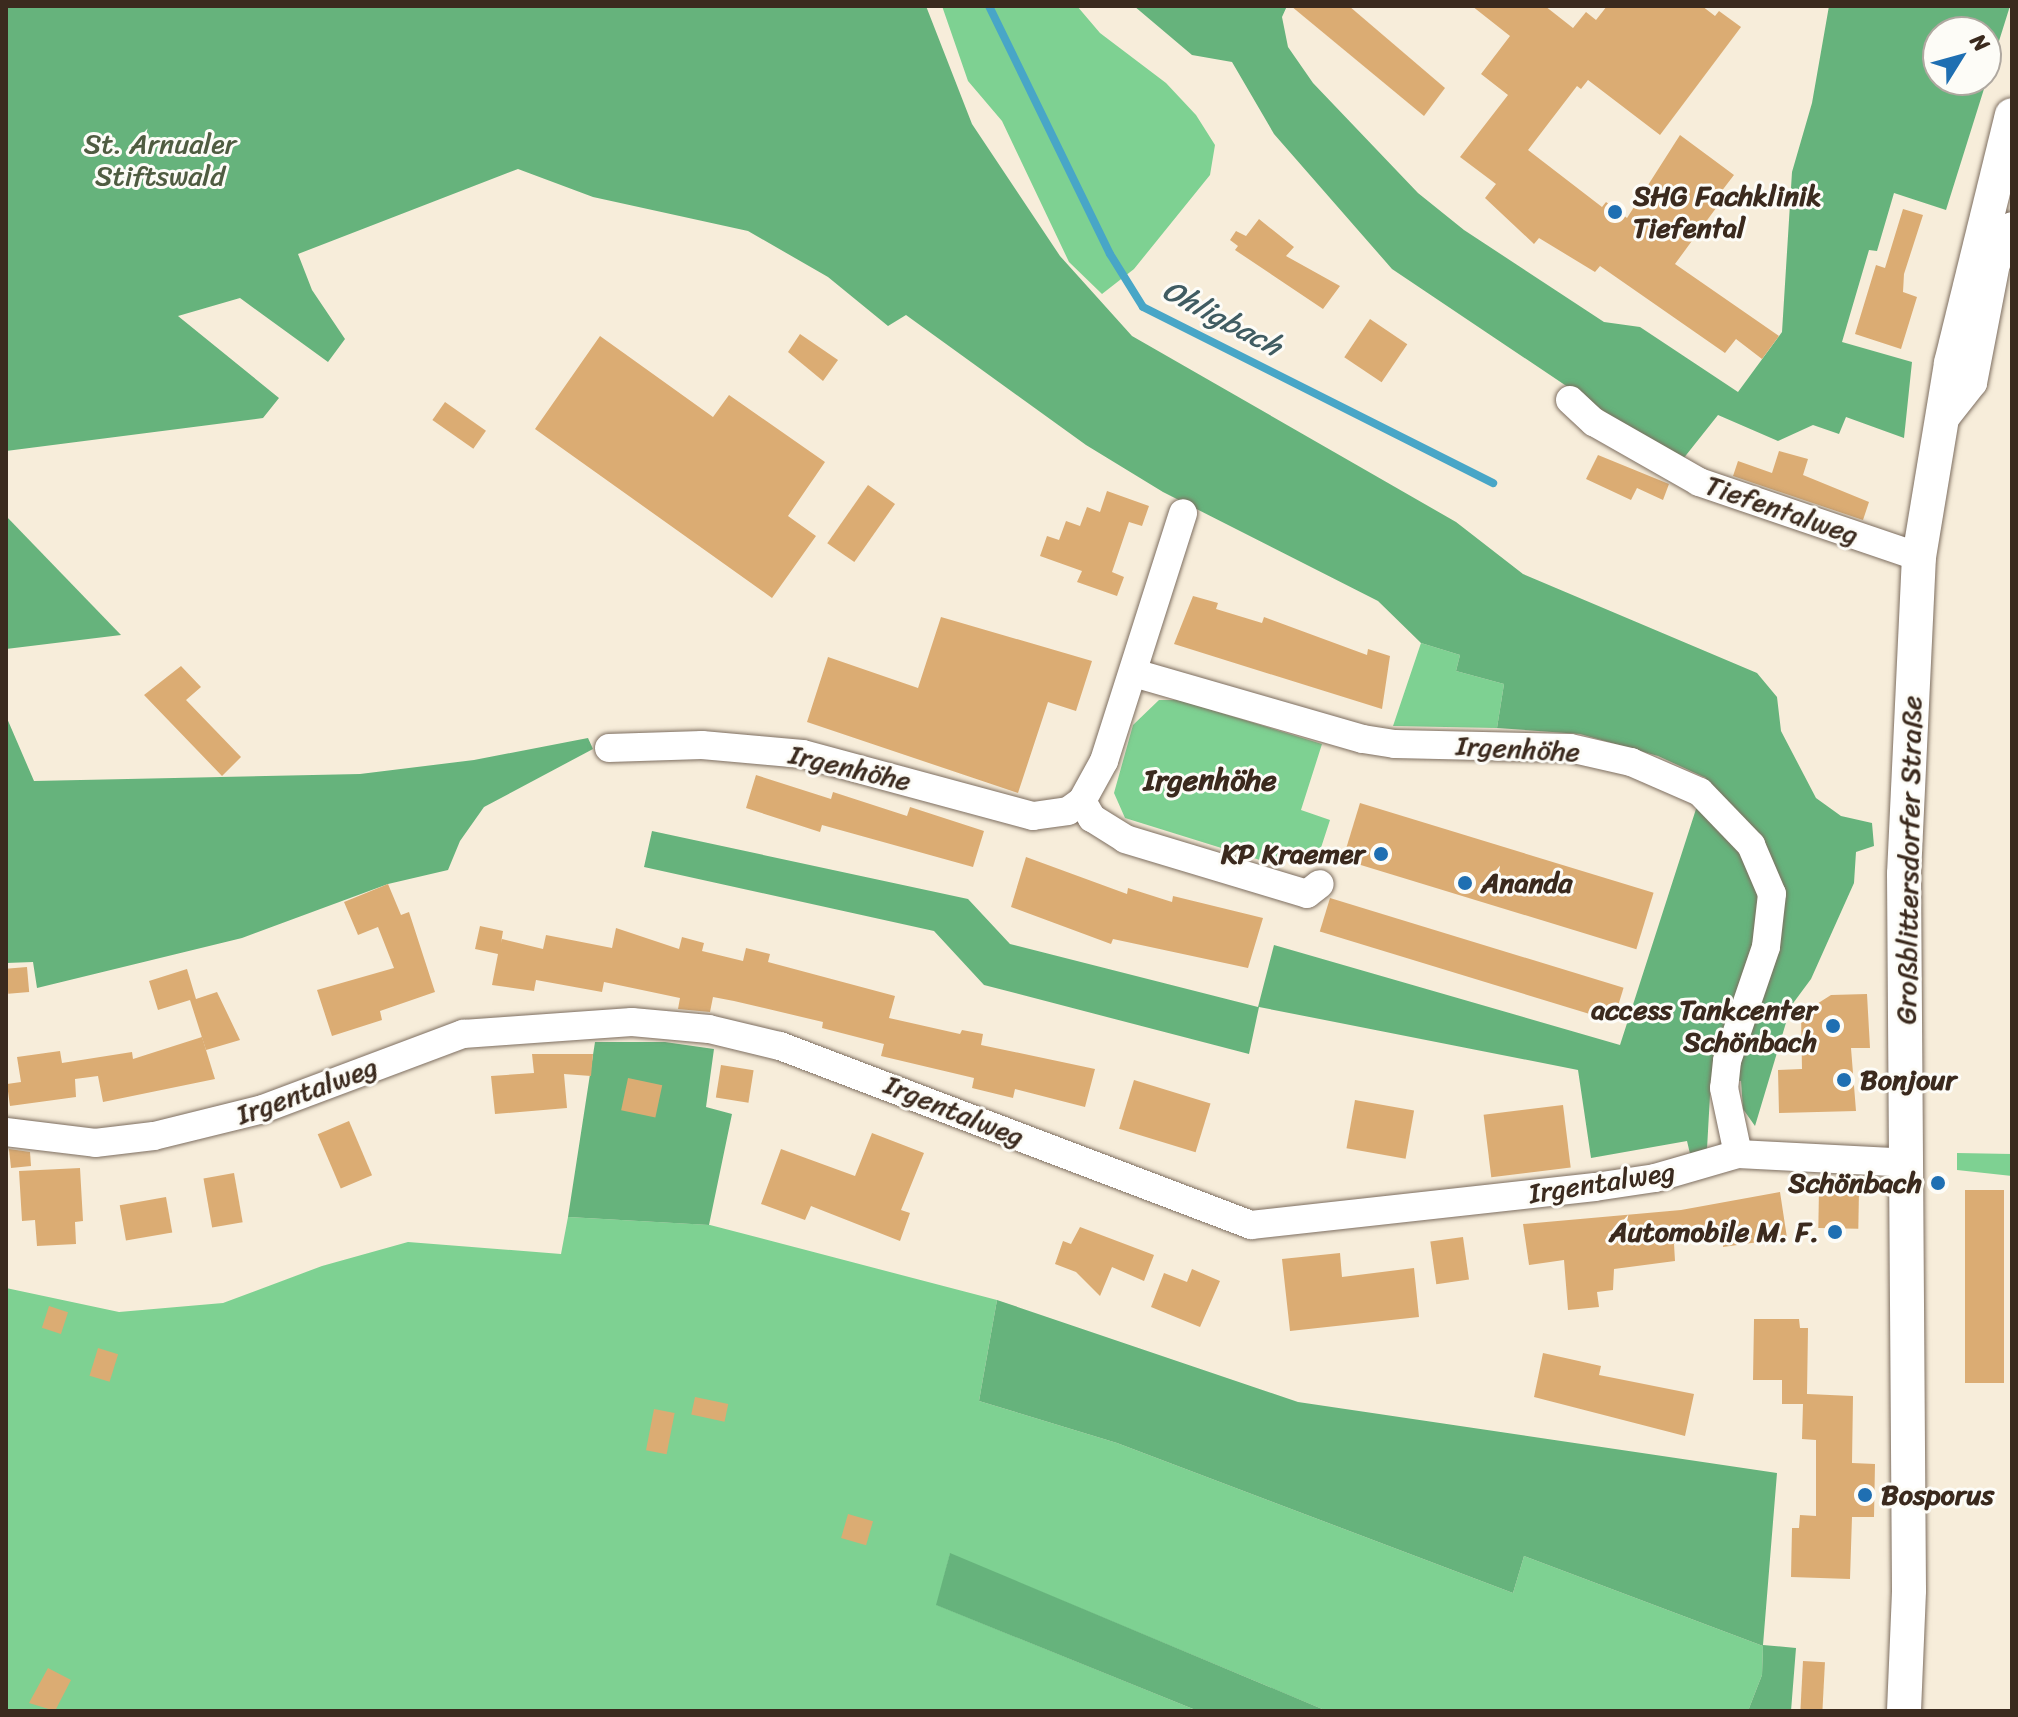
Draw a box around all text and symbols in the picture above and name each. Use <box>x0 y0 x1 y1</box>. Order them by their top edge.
north arrow <box>1922 16 2002 96</box>
text: N <box>1960 25 2000 60</box>
park label: St. Arnualer Stiftswald <box>84 127 236 193</box>
place label: SHG Fachklinik Tiefental <box>1633 179 1821 245</box>
marker: SHG Fachklinik Tiefental <box>1604 201 1626 223</box>
water label: Ohligbach <box>1156 272 1288 364</box>
street label: Tiefentalweg <box>1701 468 1863 552</box>
street label: Großblittersdorfer Straße <box>1889 695 1929 1025</box>
street label: Irgenhöhe <box>1455 729 1581 769</box>
street label: Irgenhöhe <box>786 738 914 798</box>
district label: Irgenhöhe <box>1143 762 1277 798</box>
place label: KP Kraemer <box>1221 837 1365 871</box>
marker: KP Kraemer <box>1372 845 1390 863</box>
place label: Ananda <box>1481 866 1572 900</box>
marker: Ananda <box>1456 874 1474 892</box>
place label: access Tankcenter Schönbach <box>1591 993 1817 1059</box>
marker: access Tankcenter Schönbach <box>1824 1017 1842 1035</box>
street label: Irgentalweg <box>232 1050 382 1132</box>
place label: Bonjour <box>1860 1063 1957 1097</box>
street label: Irgentalweg <box>879 1068 1029 1154</box>
marker: Bonjour <box>1835 1071 1853 1089</box>
street label: Irgentalweg <box>1527 1155 1677 1211</box>
place label: Schönbach <box>1788 1166 1922 1200</box>
marker: Schönbach <box>1929 1174 1947 1192</box>
place label: Automobile M. F. <box>1612 1215 1819 1249</box>
marker: Automobile M. F. <box>1826 1223 1844 1241</box>
place label: Bosporus <box>1881 1478 1994 1512</box>
marker: Bosporus <box>1856 1486 1874 1504</box>

